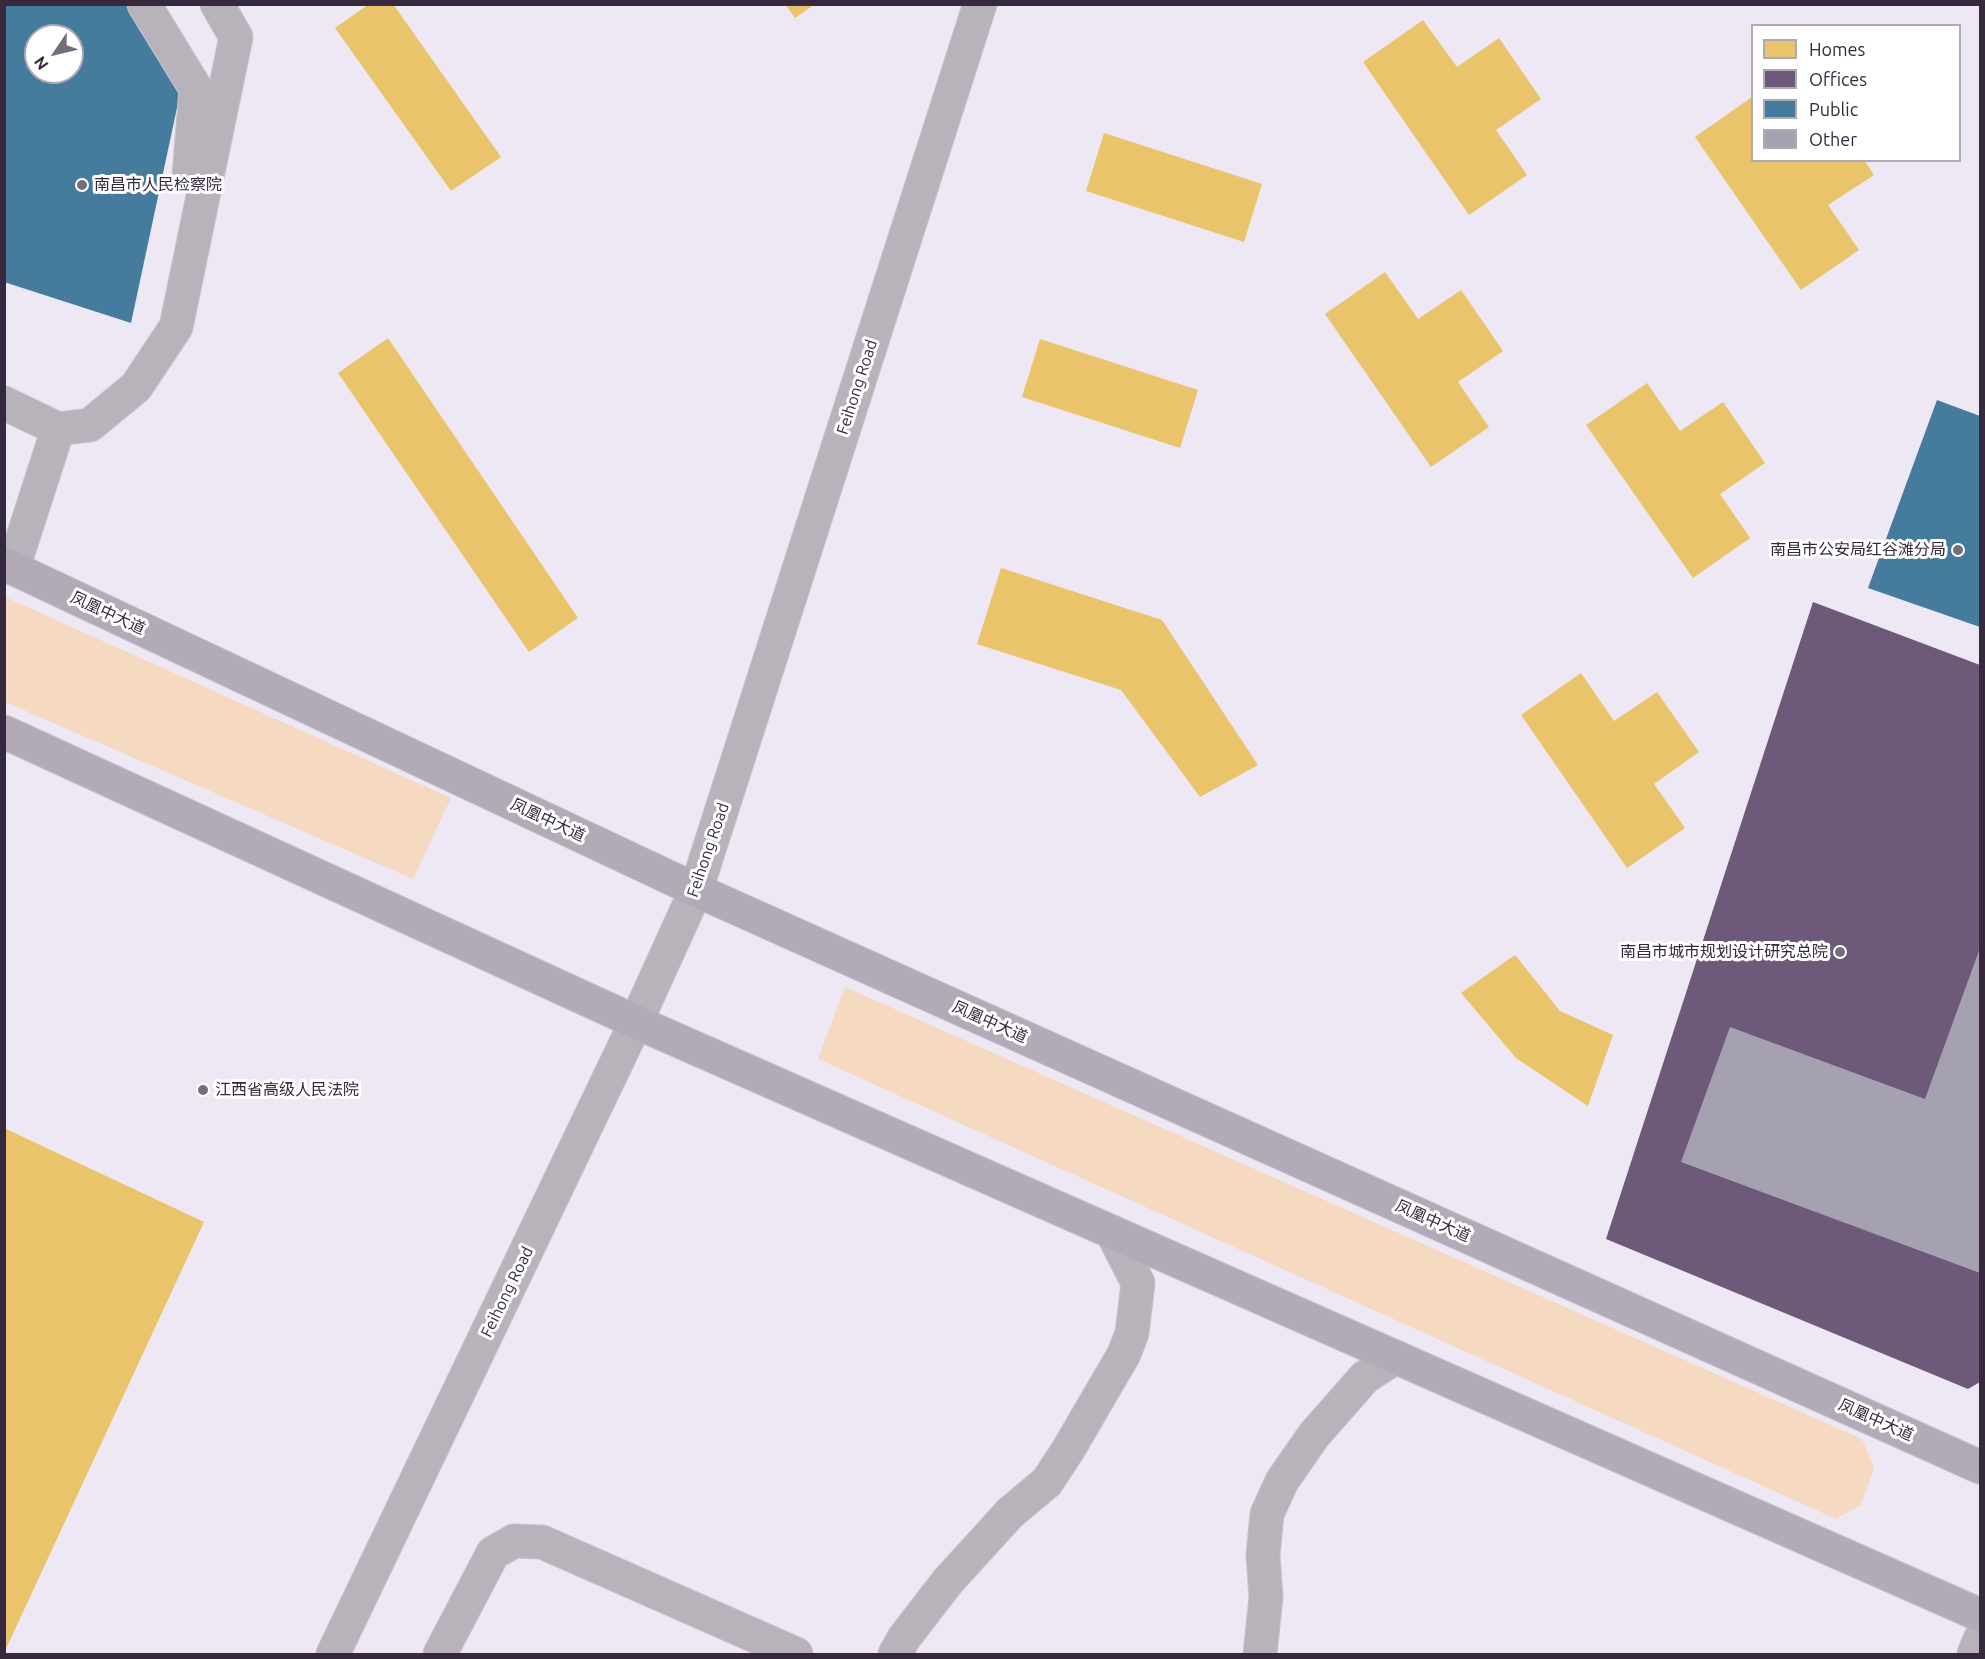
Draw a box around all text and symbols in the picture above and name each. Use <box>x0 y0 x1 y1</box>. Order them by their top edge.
north arrow <box>24 24 84 84</box>
legend <box>1751 24 1961 162</box>
text: Homes <box>1809 39 1865 59</box>
text: N <box>30 53 52 73</box>
text: Offices <box>1809 69 1867 89</box>
text: Public <box>1809 99 1858 119</box>
text: Other <box>1809 129 1857 149</box>
place label: 南昌市人民检察院 <box>94 175 222 195</box>
marker: 南昌市人民检察院 <box>75 178 89 192</box>
street label: Feihong Road <box>833 337 881 437</box>
place label: 南昌市公安局红谷滩分局 <box>1770 540 1946 560</box>
marker: 南昌市公安局红谷滩分局 <box>1951 543 1965 557</box>
street label: 凤凰中大道 <box>68 587 148 639</box>
street label: 凤凰中大道 <box>508 794 588 846</box>
street label: Feihong Road <box>683 800 733 900</box>
place label: 南昌市城市规划设计研究总院 <box>1620 942 1828 962</box>
marker: 南昌市城市规划设计研究总院 <box>1833 945 1847 959</box>
street label: 凤凰中大道 <box>950 997 1030 1047</box>
place label: 江西省高级人民法院 <box>215 1080 359 1100</box>
marker: 江西省高级人民法院 <box>196 1083 210 1097</box>
street label: 凤凰中大道 <box>1393 1196 1473 1246</box>
street label: Feihong Road <box>477 1244 537 1340</box>
street label: 凤凰中大道 <box>1836 1395 1916 1445</box>

